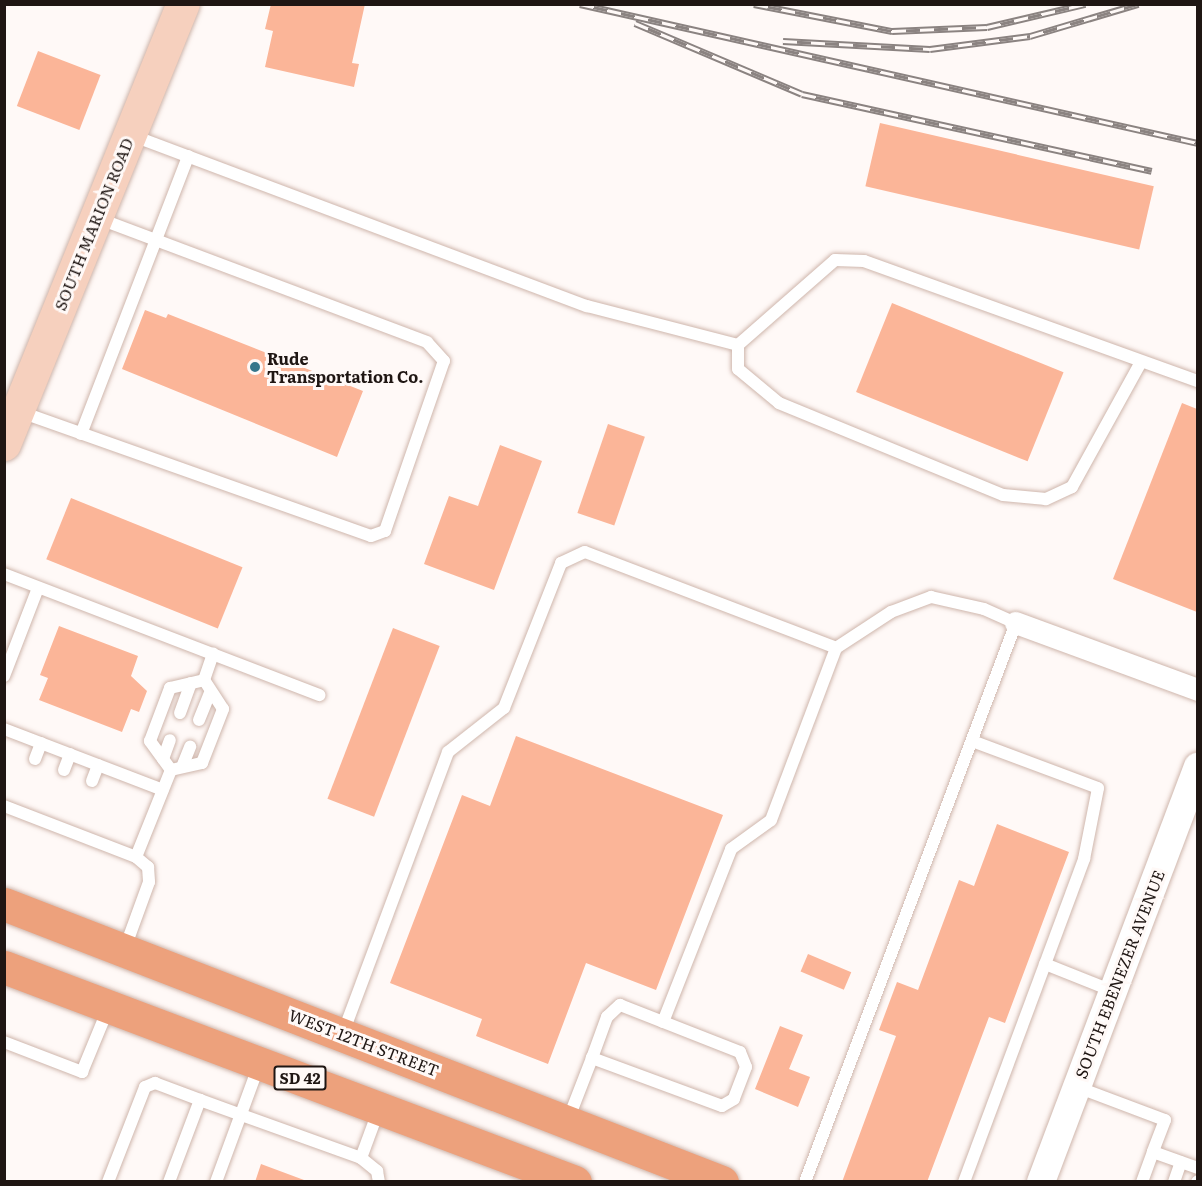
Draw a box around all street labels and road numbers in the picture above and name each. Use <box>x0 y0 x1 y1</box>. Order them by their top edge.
street label: SOUTH MARION ROAD <box>50 135 136 313</box>
street label: SOUTH EBENEZER AVENUE <box>1070 867 1168 1081</box>
street label: WEST 12TH STREET <box>286 1004 442 1080</box>
road number: SD 42 <box>273 1066 327 1090</box>

